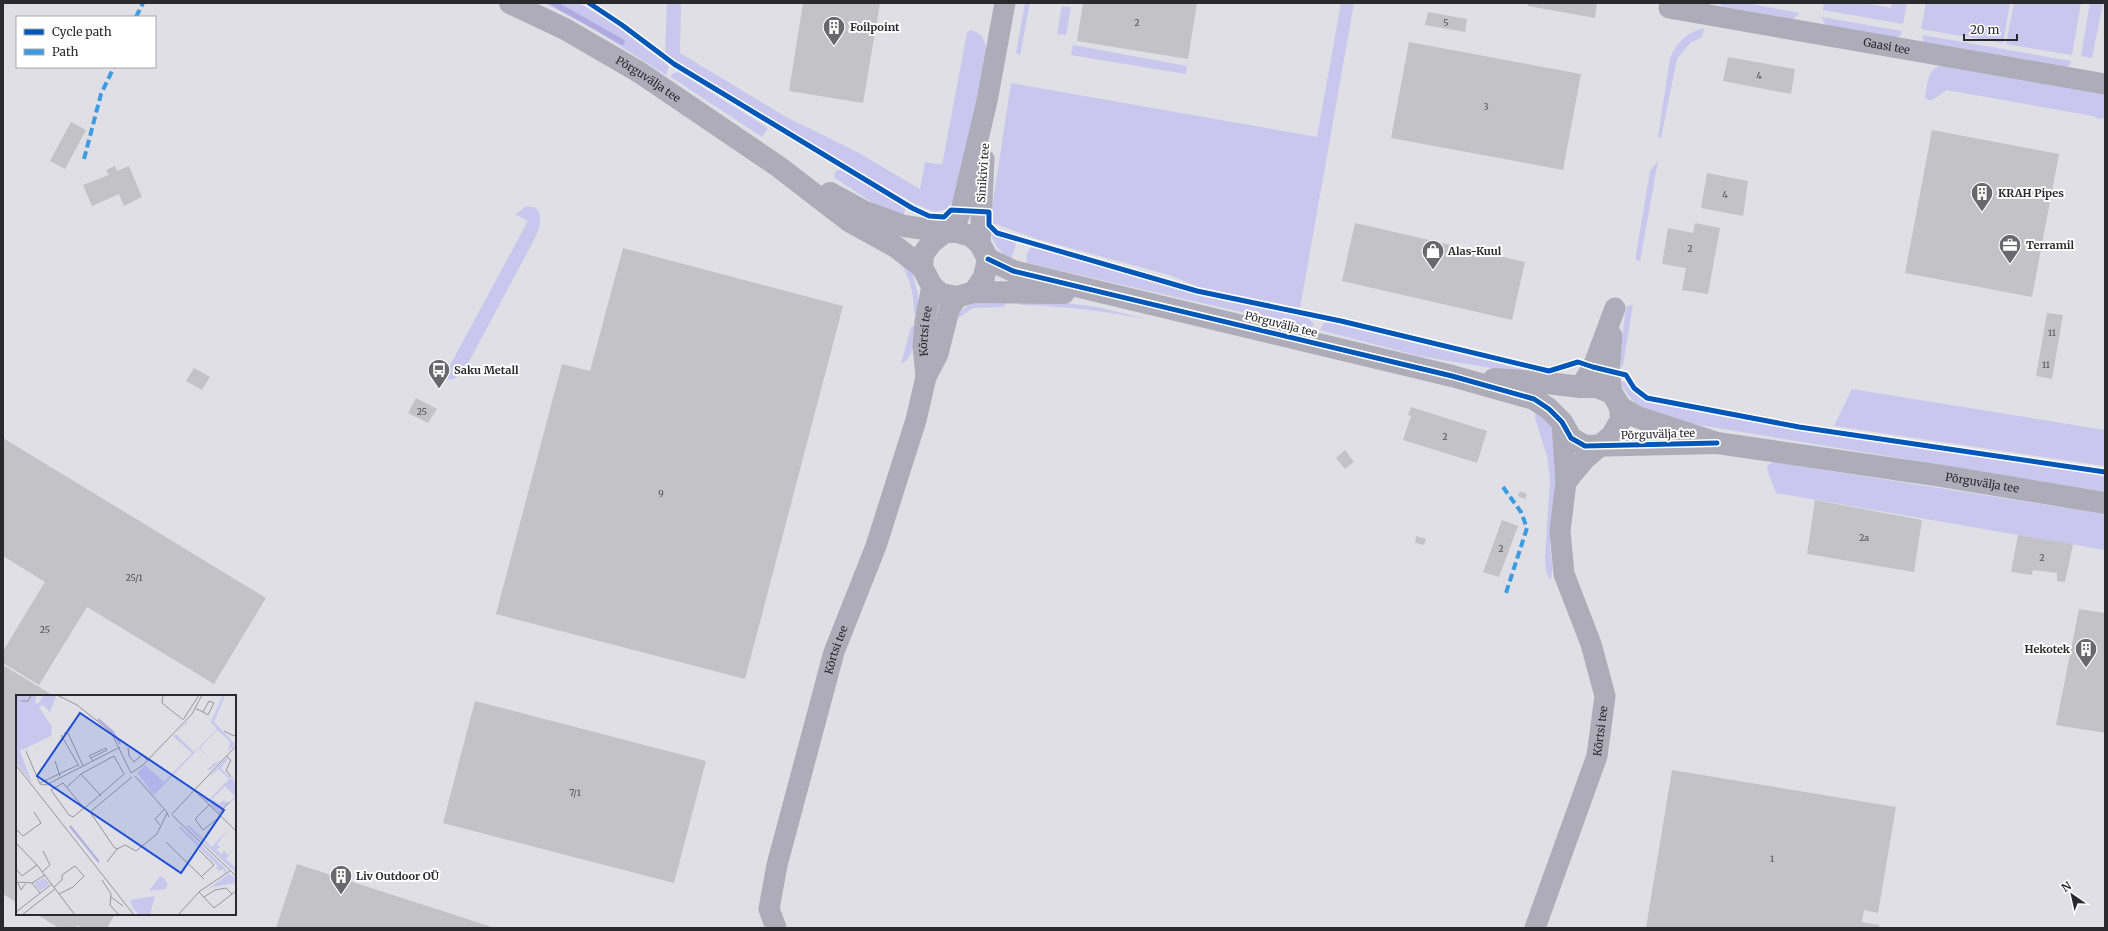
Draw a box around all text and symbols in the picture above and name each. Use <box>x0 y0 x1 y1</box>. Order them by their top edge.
building icon: Foilpoint <box>821 14 847 47</box>
legend <box>16 16 156 68</box>
scale bar <box>1964 16 2017 42</box>
house number: 2 <box>1134 17 1140 28</box>
house number: 5 <box>1443 17 1449 28</box>
place label: Foilpoint <box>850 20 900 34</box>
text: 20 m <box>1970 22 1999 37</box>
text: Cycle path <box>52 24 112 39</box>
street label: Gaasi tee <box>1862 35 1911 57</box>
text: Path <box>52 44 78 59</box>
street label: Põrguvälja tee <box>613 53 684 105</box>
house number: 4 <box>1756 70 1762 81</box>
house number: 3 <box>1483 101 1489 112</box>
street label: Sinikivi tee <box>974 143 992 203</box>
building icon: KRAH Pipes <box>1969 180 1995 213</box>
place label: KRAH Pipes <box>1998 186 2064 200</box>
house number: 4 <box>1722 189 1728 200</box>
office icon: Terramil <box>1997 232 2023 265</box>
shop icon: Alas-Kuul <box>1420 238 1446 271</box>
place label: Terramil <box>2026 238 2074 252</box>
house number: 2 <box>1687 243 1693 254</box>
place label: Alas-Kuul <box>1447 244 1502 258</box>
street label: Kõrtsi tee <box>916 305 935 357</box>
street label: Põrguvälja tee <box>1243 308 1319 340</box>
house number: 11 <box>2048 327 2056 338</box>
bus stop icon: Saku Metall <box>426 357 452 390</box>
house number: 11 <box>2042 359 2050 370</box>
place label: Saku Metall <box>454 363 519 377</box>
house number: 25 <box>417 406 427 417</box>
street label: Põrguvälja tee <box>1621 426 1696 442</box>
house number: 2 <box>1442 431 1448 442</box>
street label: Põrguvälja tee <box>1944 470 2020 496</box>
house number: 9 <box>658 488 664 499</box>
house number: 2a <box>1859 532 1869 543</box>
house number: 2 <box>1498 543 1504 554</box>
house number: 2 <box>2039 552 2045 563</box>
house number: 25/1 <box>125 572 143 583</box>
street label: Kõrtsi tee <box>821 623 851 676</box>
house number: 25 <box>40 624 50 635</box>
building icon: Hekotek <box>2073 636 2099 669</box>
place label: Hekotek <box>2025 642 2071 656</box>
inset map <box>16 695 236 915</box>
street label: Kõrtsi tee <box>1590 705 1611 757</box>
house number: 7/1 <box>569 787 581 798</box>
house number: 1 <box>1770 853 1774 864</box>
building icon: Liv Outdoor OÜ <box>328 863 354 896</box>
place label: Liv Outdoor OÜ <box>356 869 440 883</box>
north arrow <box>2052 875 2092 915</box>
text: N <box>2059 878 2074 895</box>

